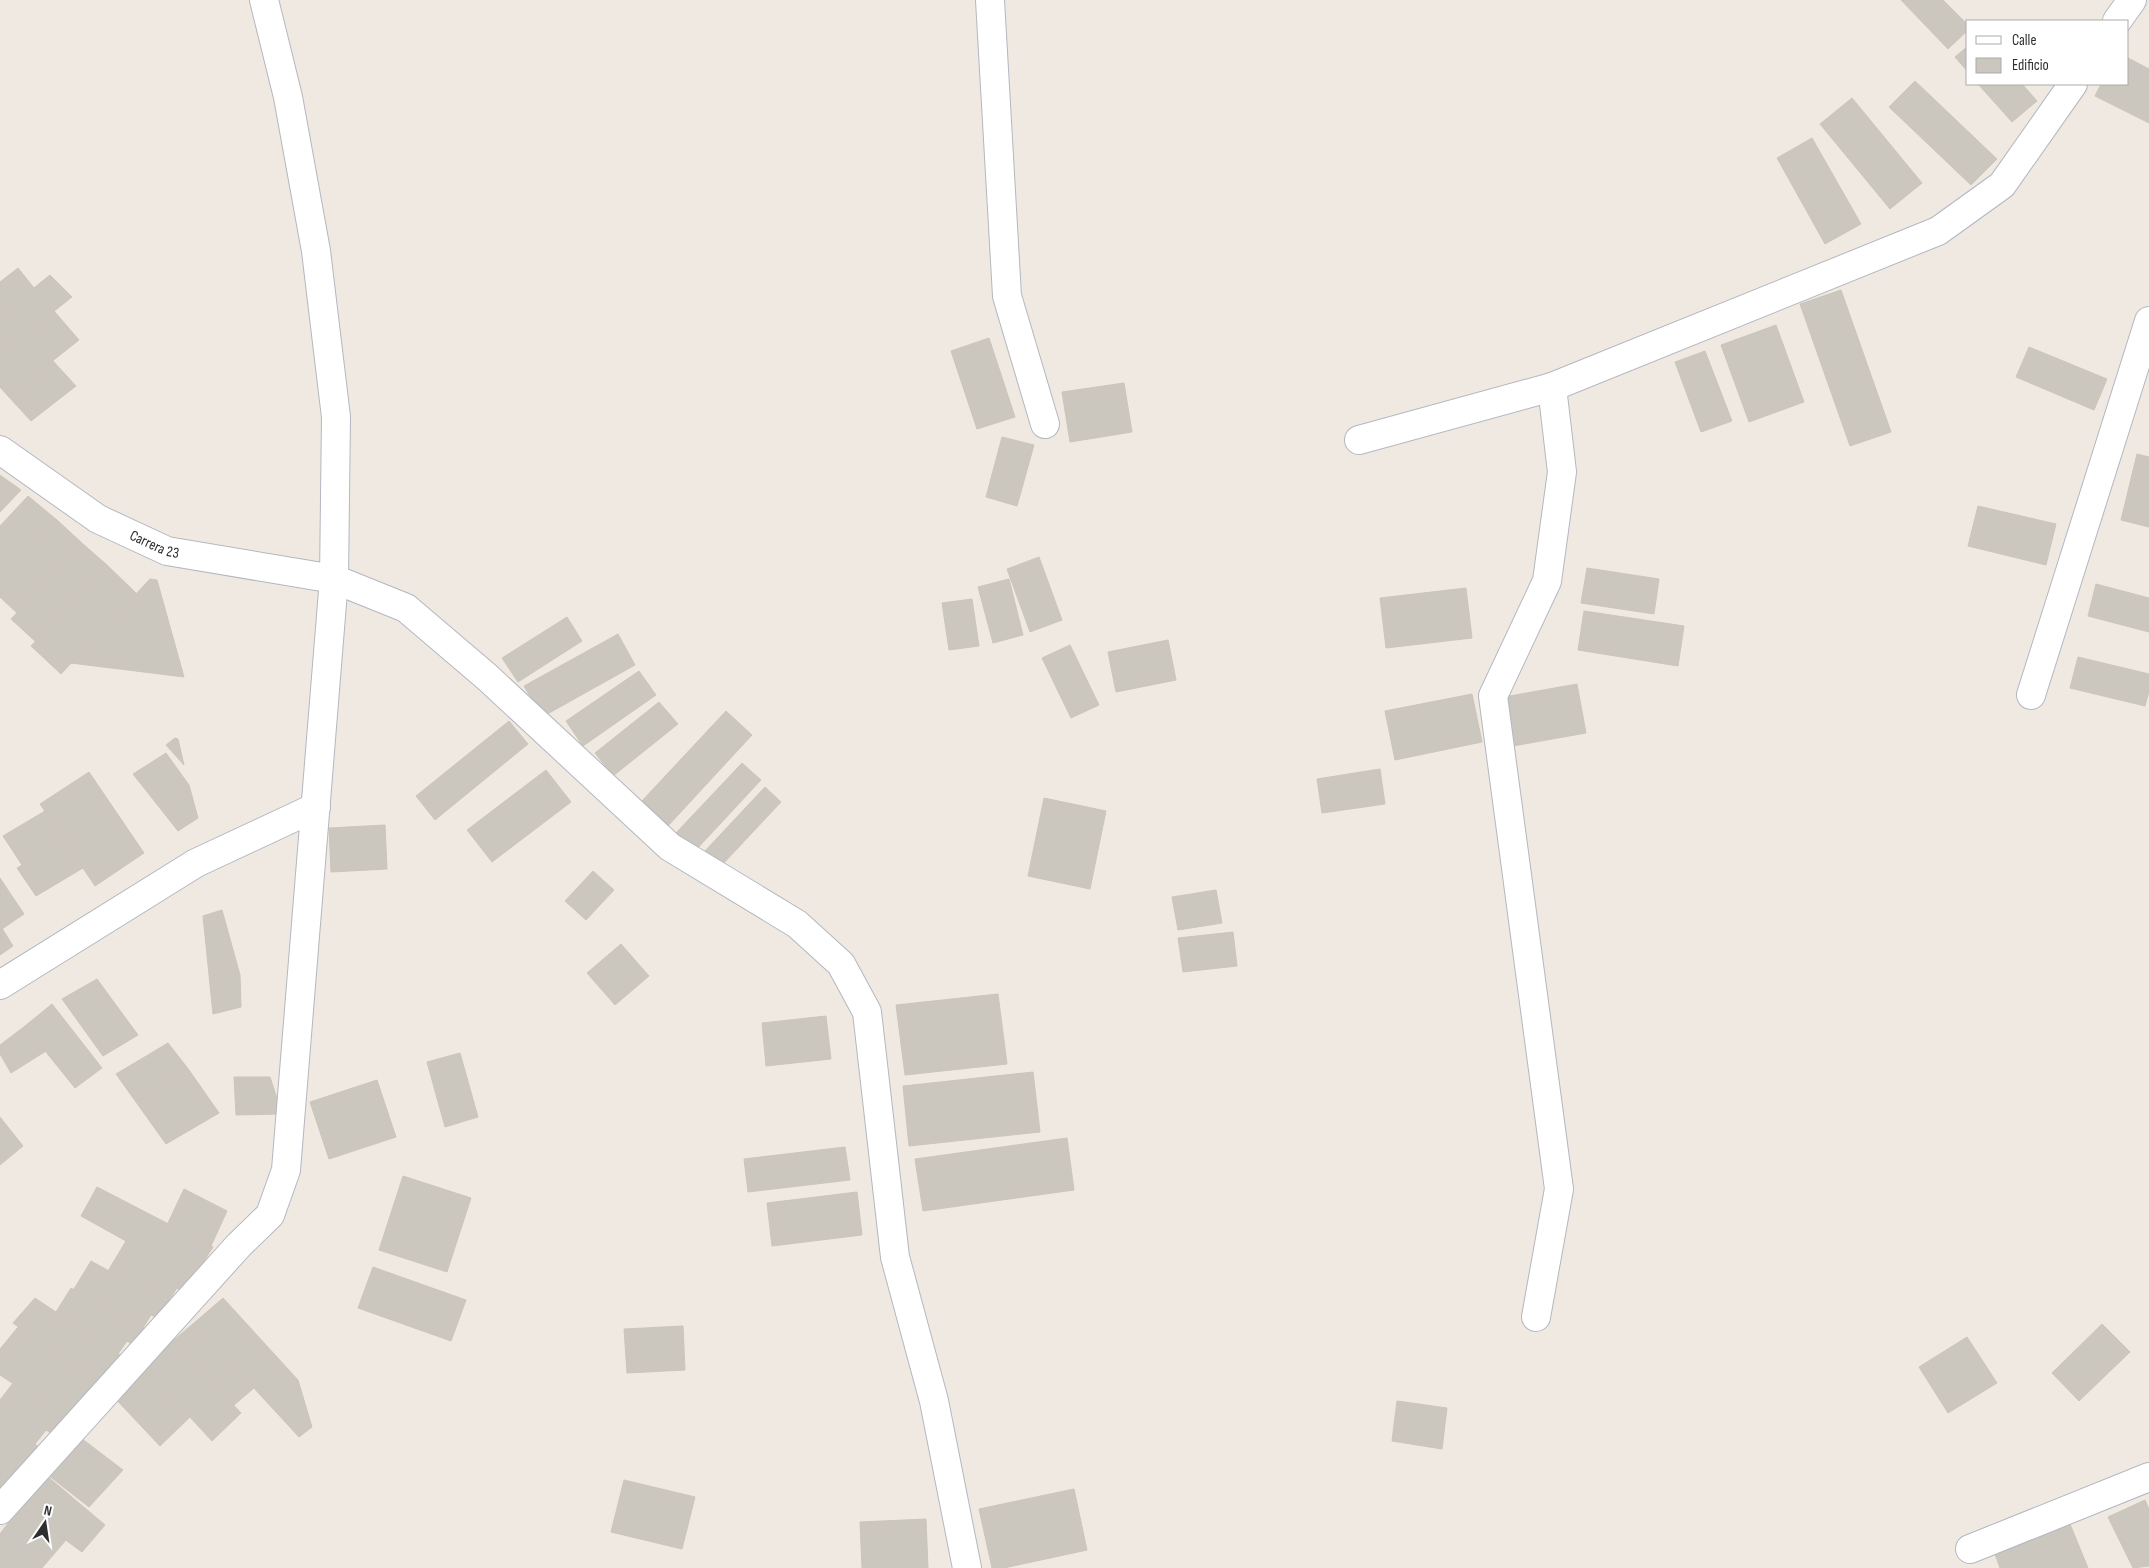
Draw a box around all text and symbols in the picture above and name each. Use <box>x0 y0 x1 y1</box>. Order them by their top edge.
legend <box>1966 20 2129 85</box>
text: Calle <box>2012 31 2036 50</box>
text: Edificio <box>2012 56 2049 75</box>
street label: Carrera 23 <box>127 526 180 563</box>
north arrow <box>20 1498 70 1548</box>
text: N <box>42 1502 53 1520</box>

